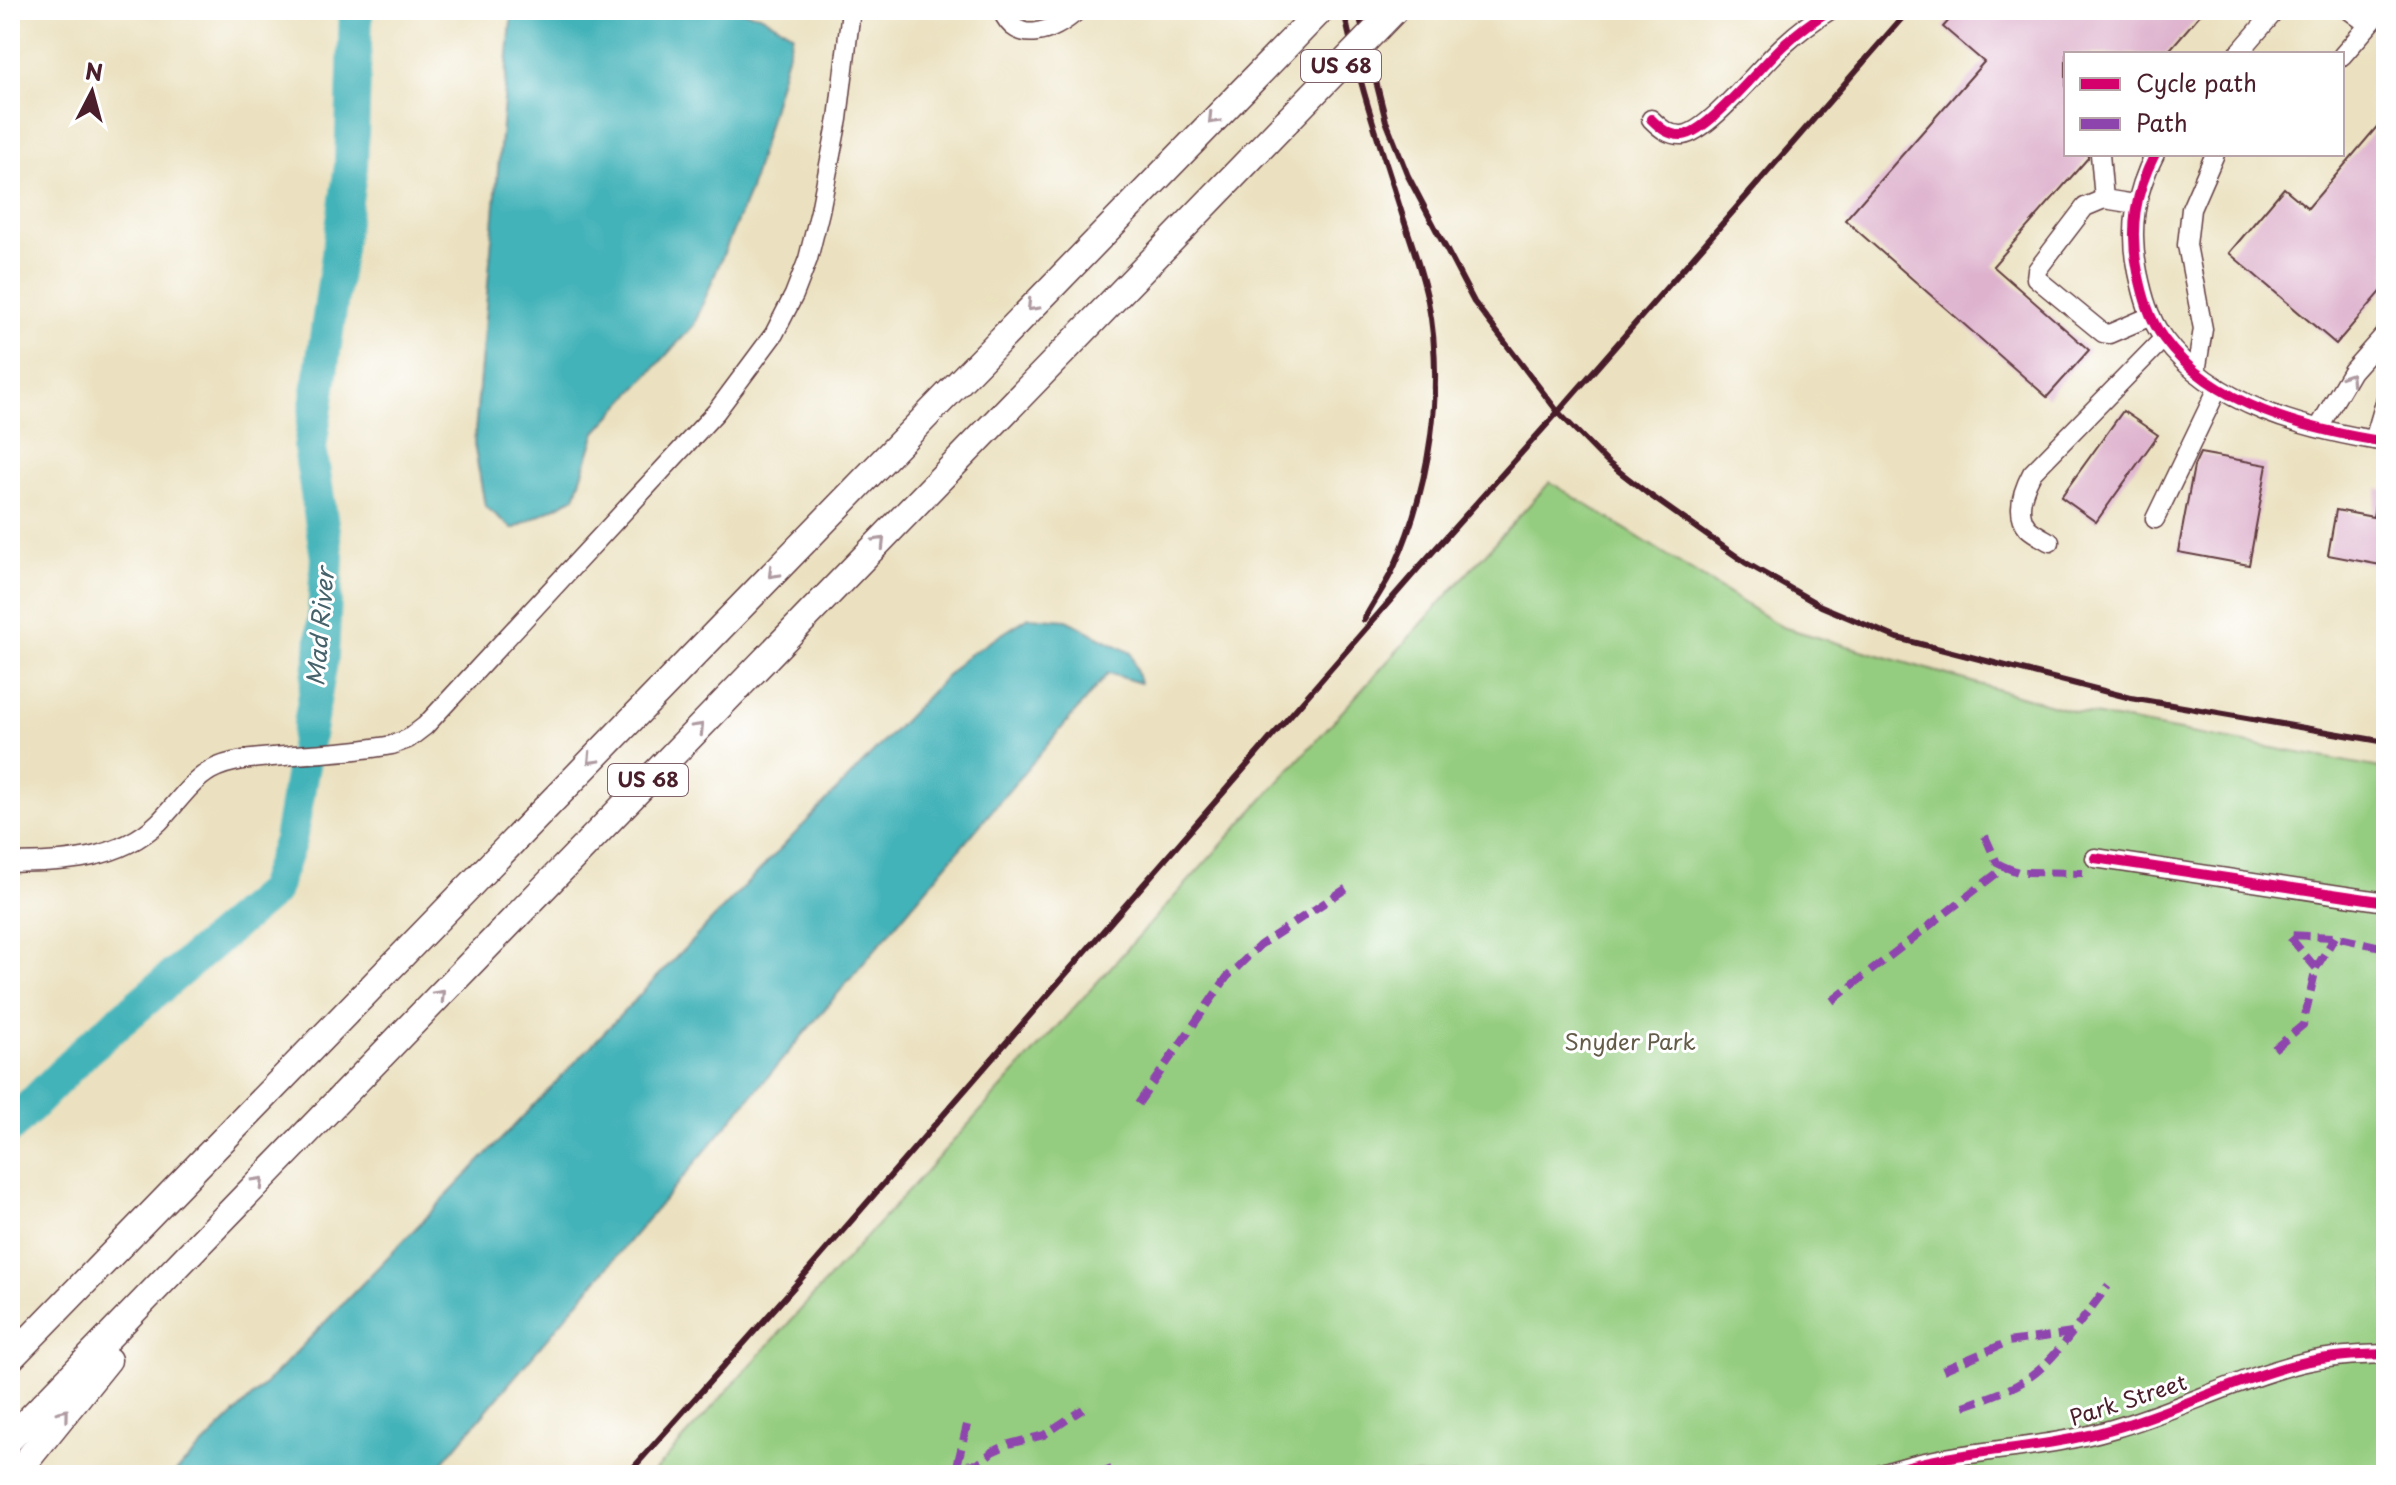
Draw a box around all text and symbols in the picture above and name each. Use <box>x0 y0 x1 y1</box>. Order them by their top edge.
road number: US 68 <box>1301 50 1381 82</box>
north arrow <box>52 52 132 132</box>
legend <box>2064 52 2344 156</box>
text: N <box>84 53 105 88</box>
text: Cycle path <box>2136 64 2257 100</box>
text: Path <box>2136 104 2188 140</box>
one-way arrow <box>1207 110 1222 124</box>
one-way arrow <box>1026 297 1041 311</box>
one-way arrow <box>2340 372 2355 386</box>
one-way arrow <box>871 536 885 551</box>
water label: Mad River <box>296 563 342 687</box>
one-way arrow <box>767 564 782 578</box>
one-way arrow <box>690 723 704 737</box>
one-way arrow <box>586 750 601 764</box>
road number: US 68 <box>608 764 688 796</box>
one-way arrow <box>430 990 445 1004</box>
park label: Snyder Park <box>1564 1024 1696 1057</box>
one-way arrow <box>249 1177 264 1191</box>
street label: Park Street <box>2065 1364 2191 1433</box>
one-way arrow <box>54 1408 68 1423</box>

